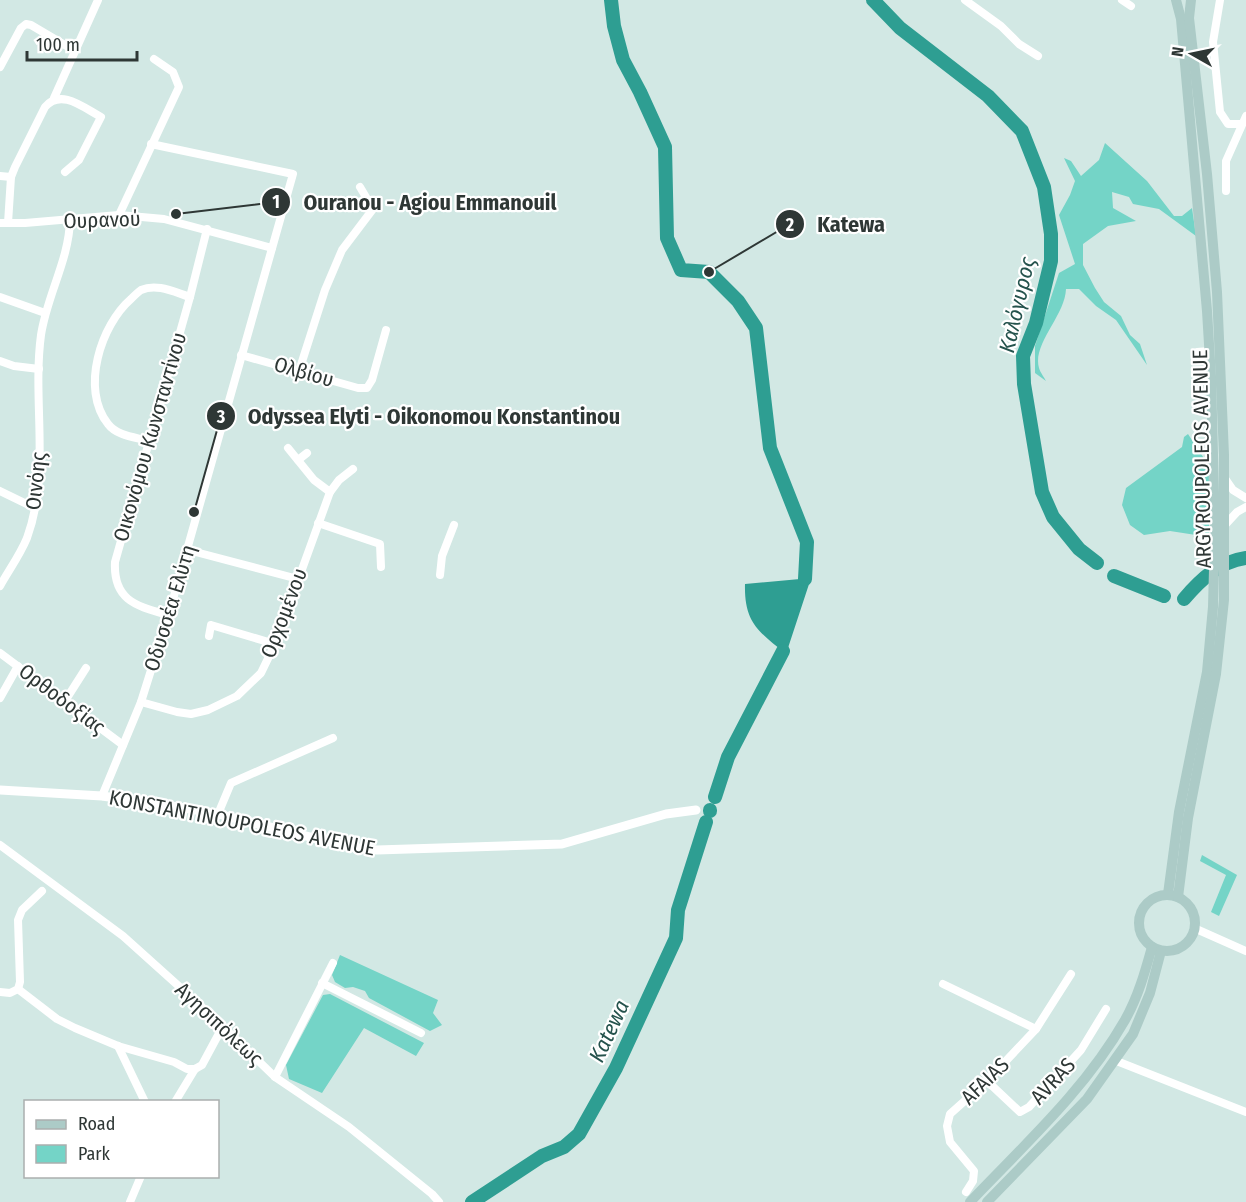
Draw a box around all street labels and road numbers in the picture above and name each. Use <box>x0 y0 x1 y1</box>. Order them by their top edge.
street label: Ουρανού <box>63 206 141 234</box>
street label: Οικονόμου Κωνσταντίνου <box>108 329 192 545</box>
street label: ARGYROUPOLEOS AVENUE <box>1187 349 1217 569</box>
street label: Ολβίου <box>271 351 337 393</box>
street label: Οινόης <box>20 450 52 511</box>
street label: Οδυσσέα Ελύτη <box>138 542 202 674</box>
street label: Ορχομένου <box>255 564 313 662</box>
street label: Ορθοδοξίας <box>14 658 110 740</box>
street label: KONSTANTINOUPOLEOS AVENUE <box>107 784 377 862</box>
street label: Αγησιπόλεως <box>170 977 268 1071</box>
street label: AFAIAS <box>955 1052 1015 1110</box>
street label: AVRAS <box>1025 1052 1081 1110</box>

